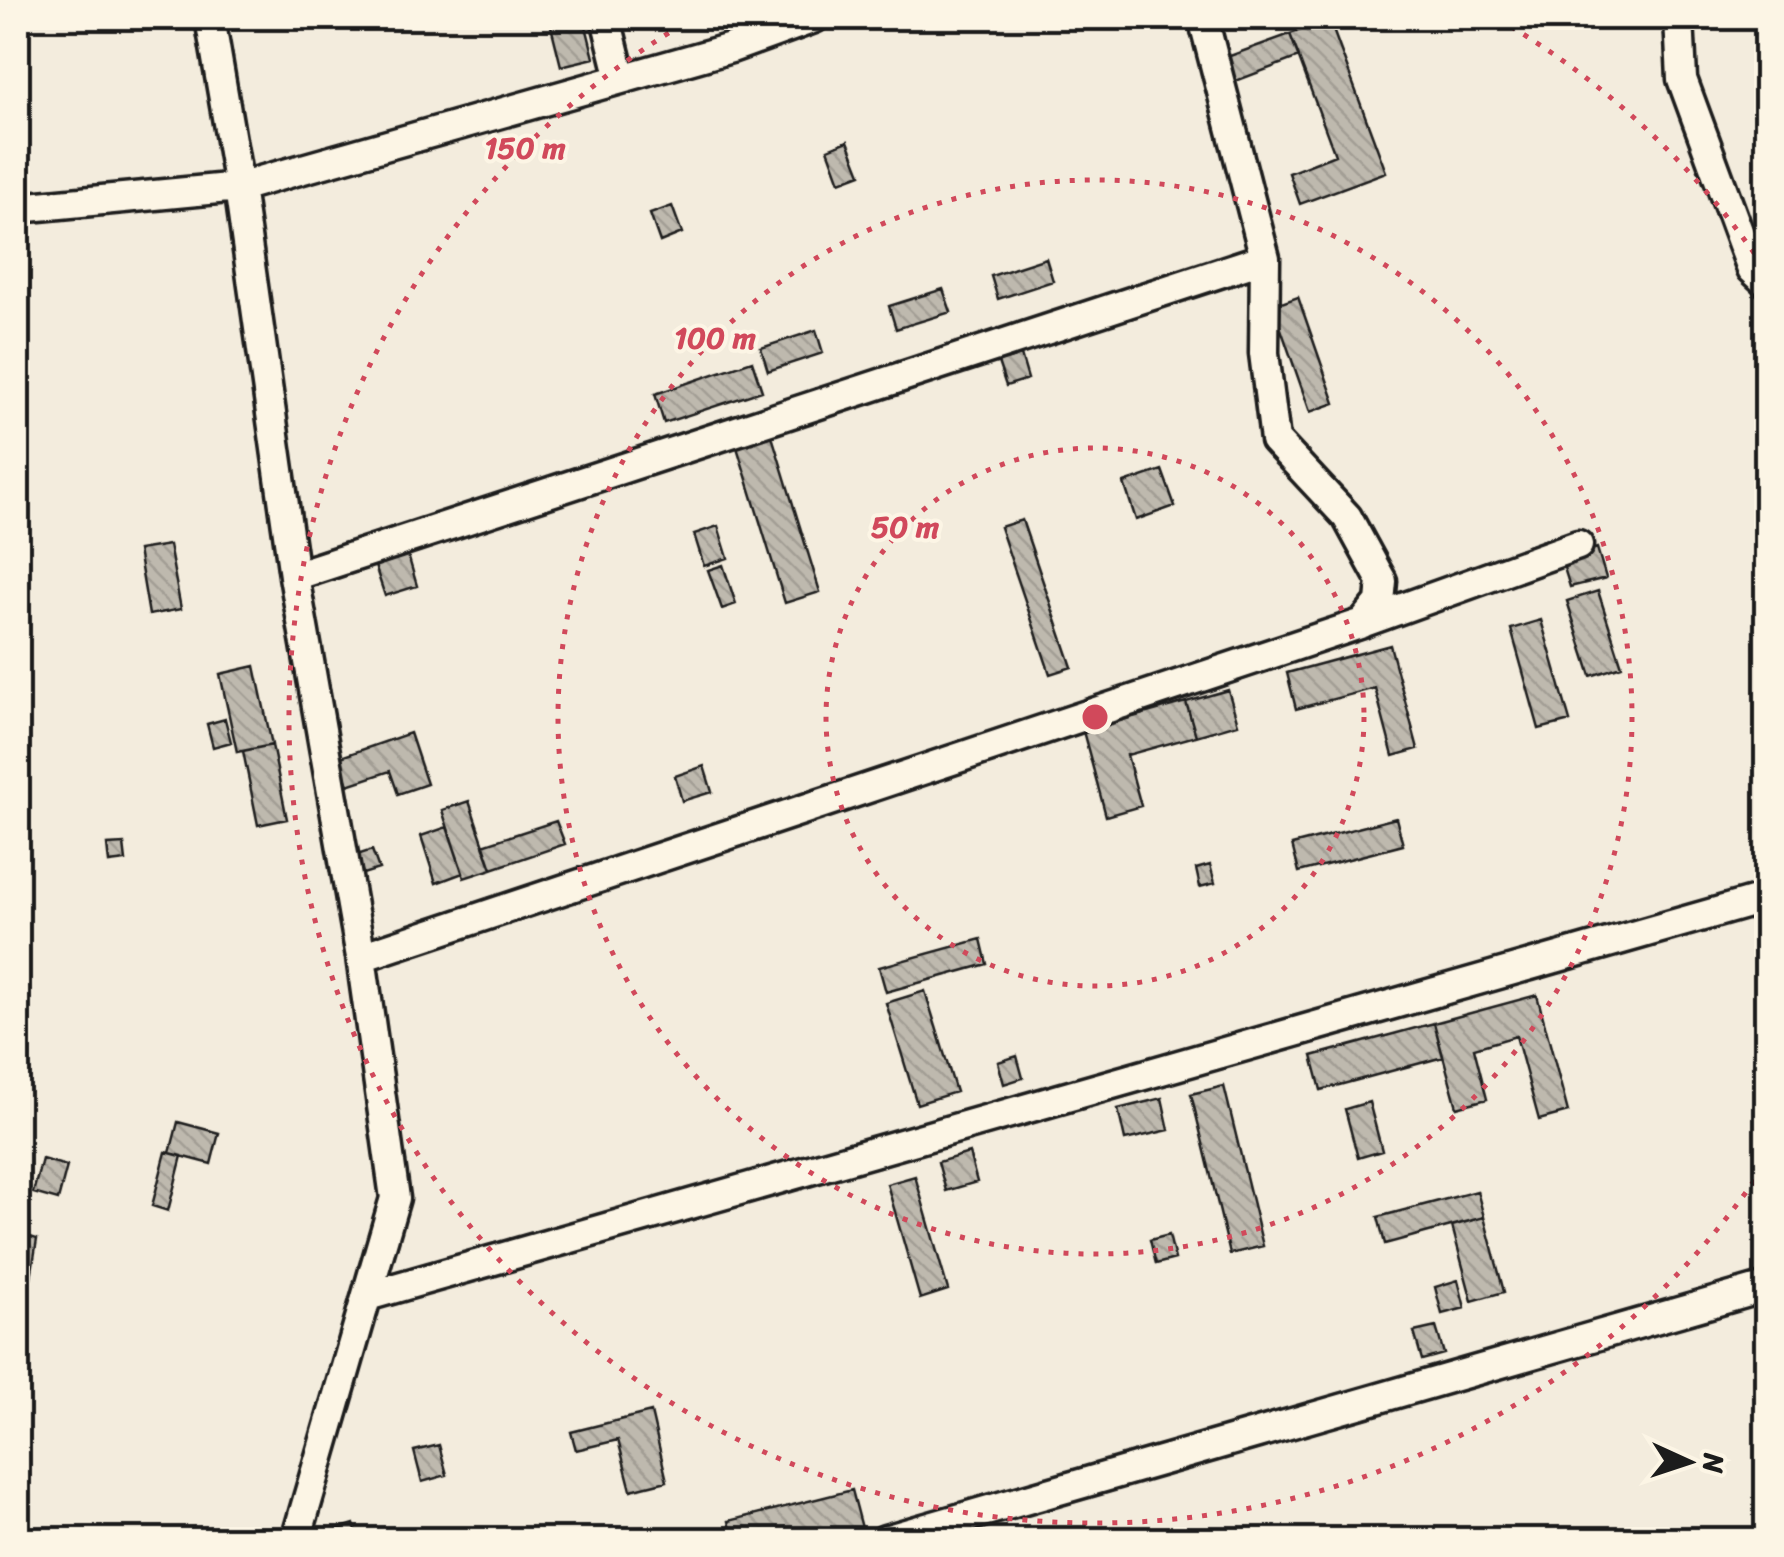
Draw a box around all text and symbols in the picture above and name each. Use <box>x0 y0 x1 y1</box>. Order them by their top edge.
text: 150 m <box>485 121 566 175</box>
text: 100 m <box>674 311 756 365</box>
text: 50 m <box>871 500 939 554</box>
centre of rings <box>1077 699 1113 735</box>
north arrow <box>1639 1412 1739 1512</box>
text: N <box>1688 1451 1738 1475</box>

